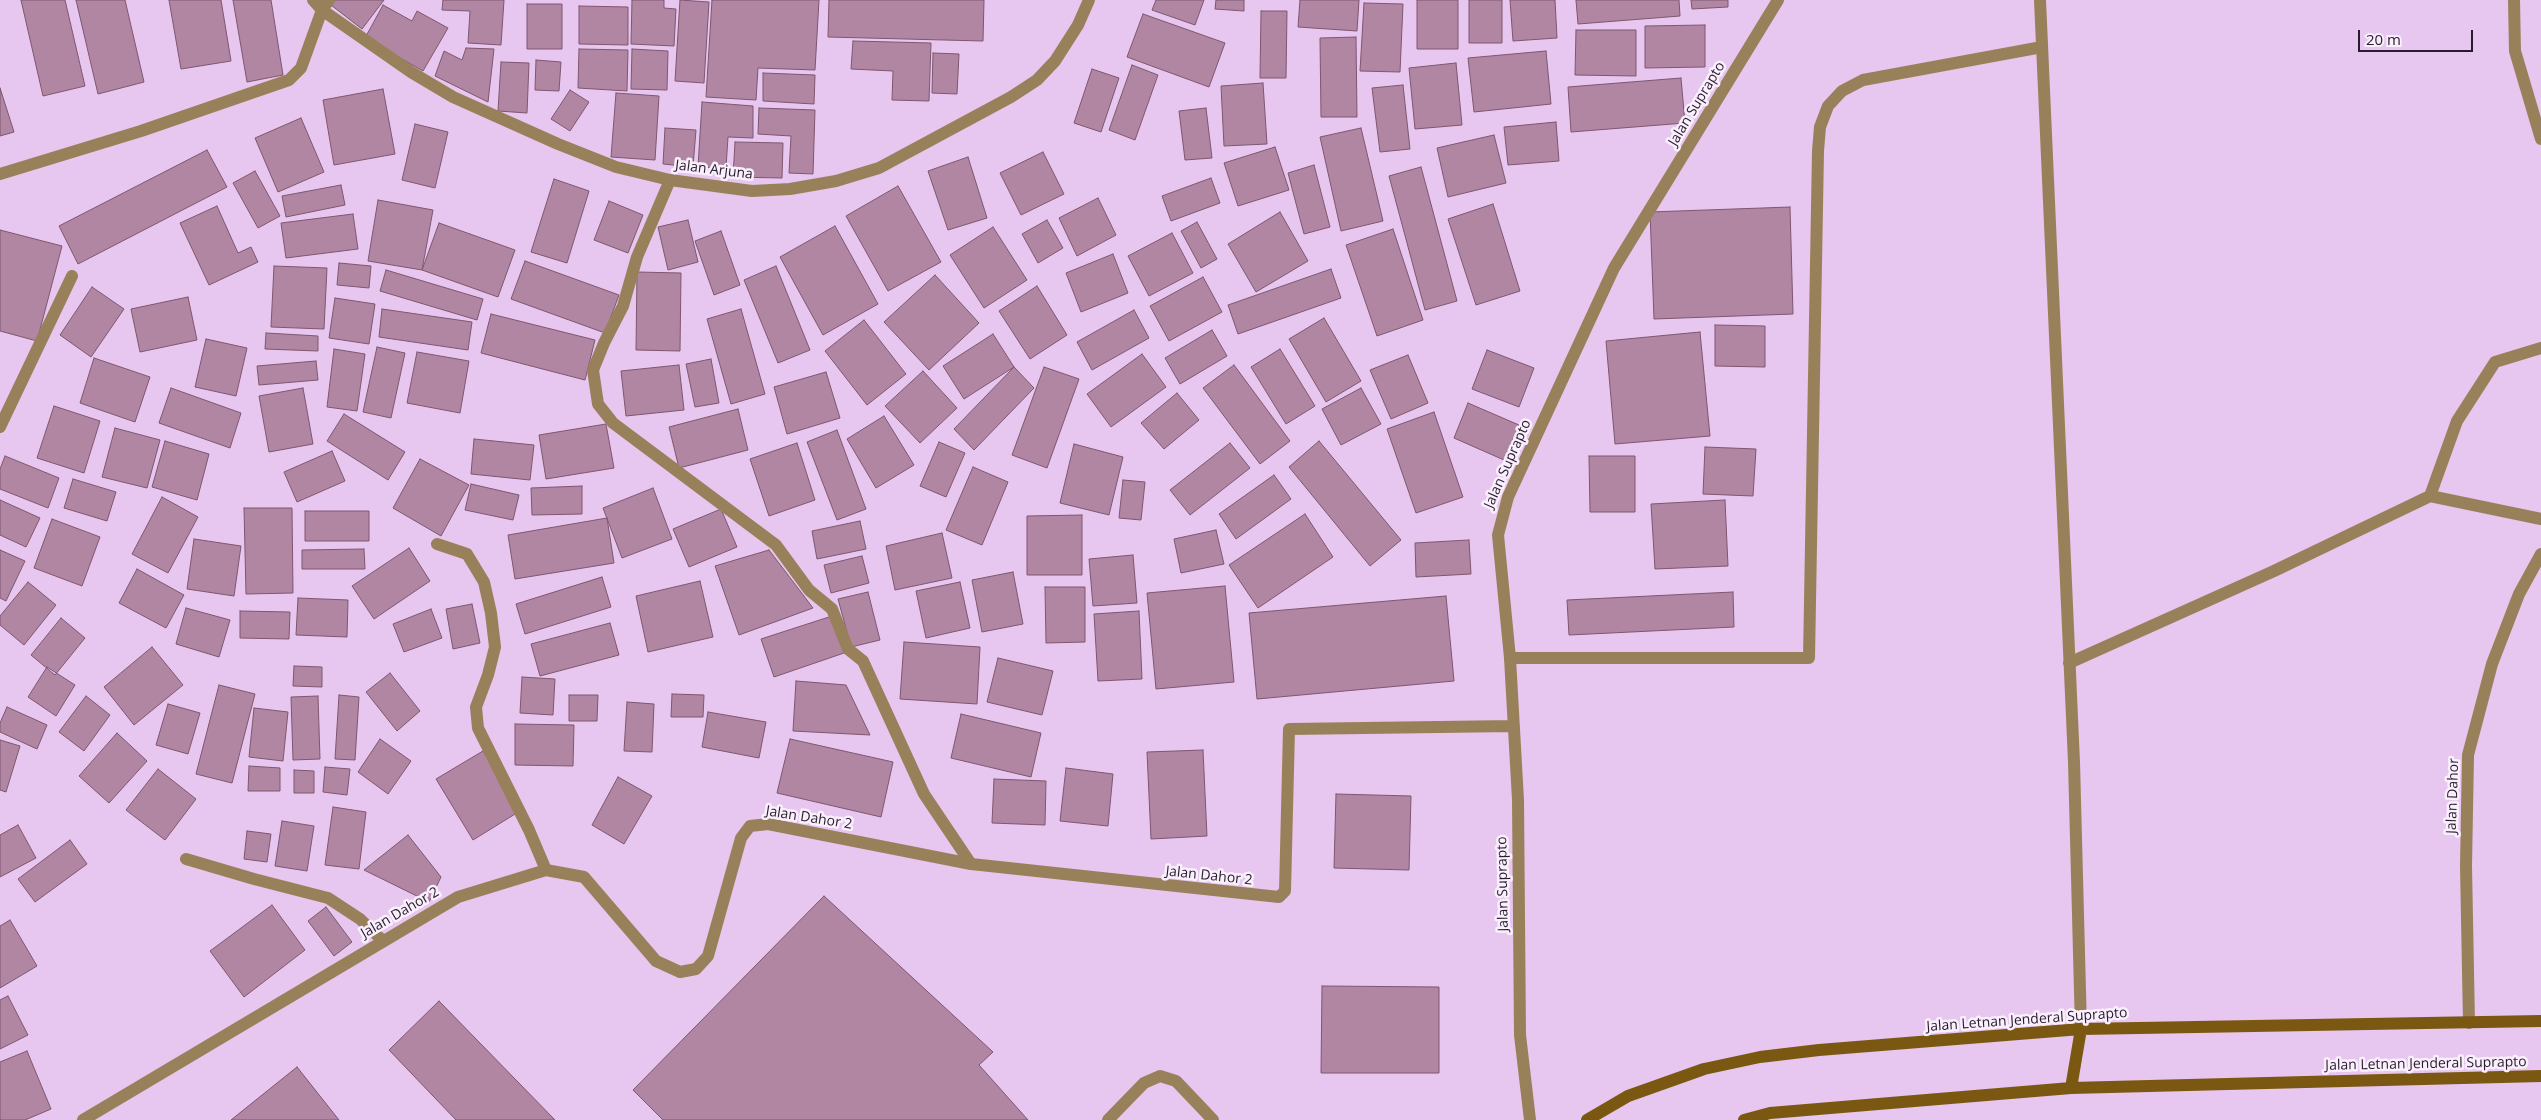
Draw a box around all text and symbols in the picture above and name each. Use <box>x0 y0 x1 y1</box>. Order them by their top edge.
scale bar <box>2361 20 2476 52</box>
text: 20 m <box>2366 29 2401 49</box>
street label: Jalan Suprapto <box>1665 59 1729 149</box>
street label: Jalan Arjuna <box>674 157 754 183</box>
street label: Jalan Suprapto <box>1481 417 1535 511</box>
street label: Jalan Dahor <box>2443 758 2463 834</box>
street label: Jalan Dahor 2 <box>765 803 853 833</box>
street label: Jalan Suprapto <box>1494 836 1512 932</box>
street label: Jalan Dahor 2 <box>1165 863 1253 889</box>
street label: Jalan Dahor 2 <box>358 884 442 942</box>
street label: Jalan Letnan Jenderal Suprapto <box>1926 1005 2128 1035</box>
street label: Jalan Letnan Jenderal Suprapto <box>2325 1054 2527 1074</box>

